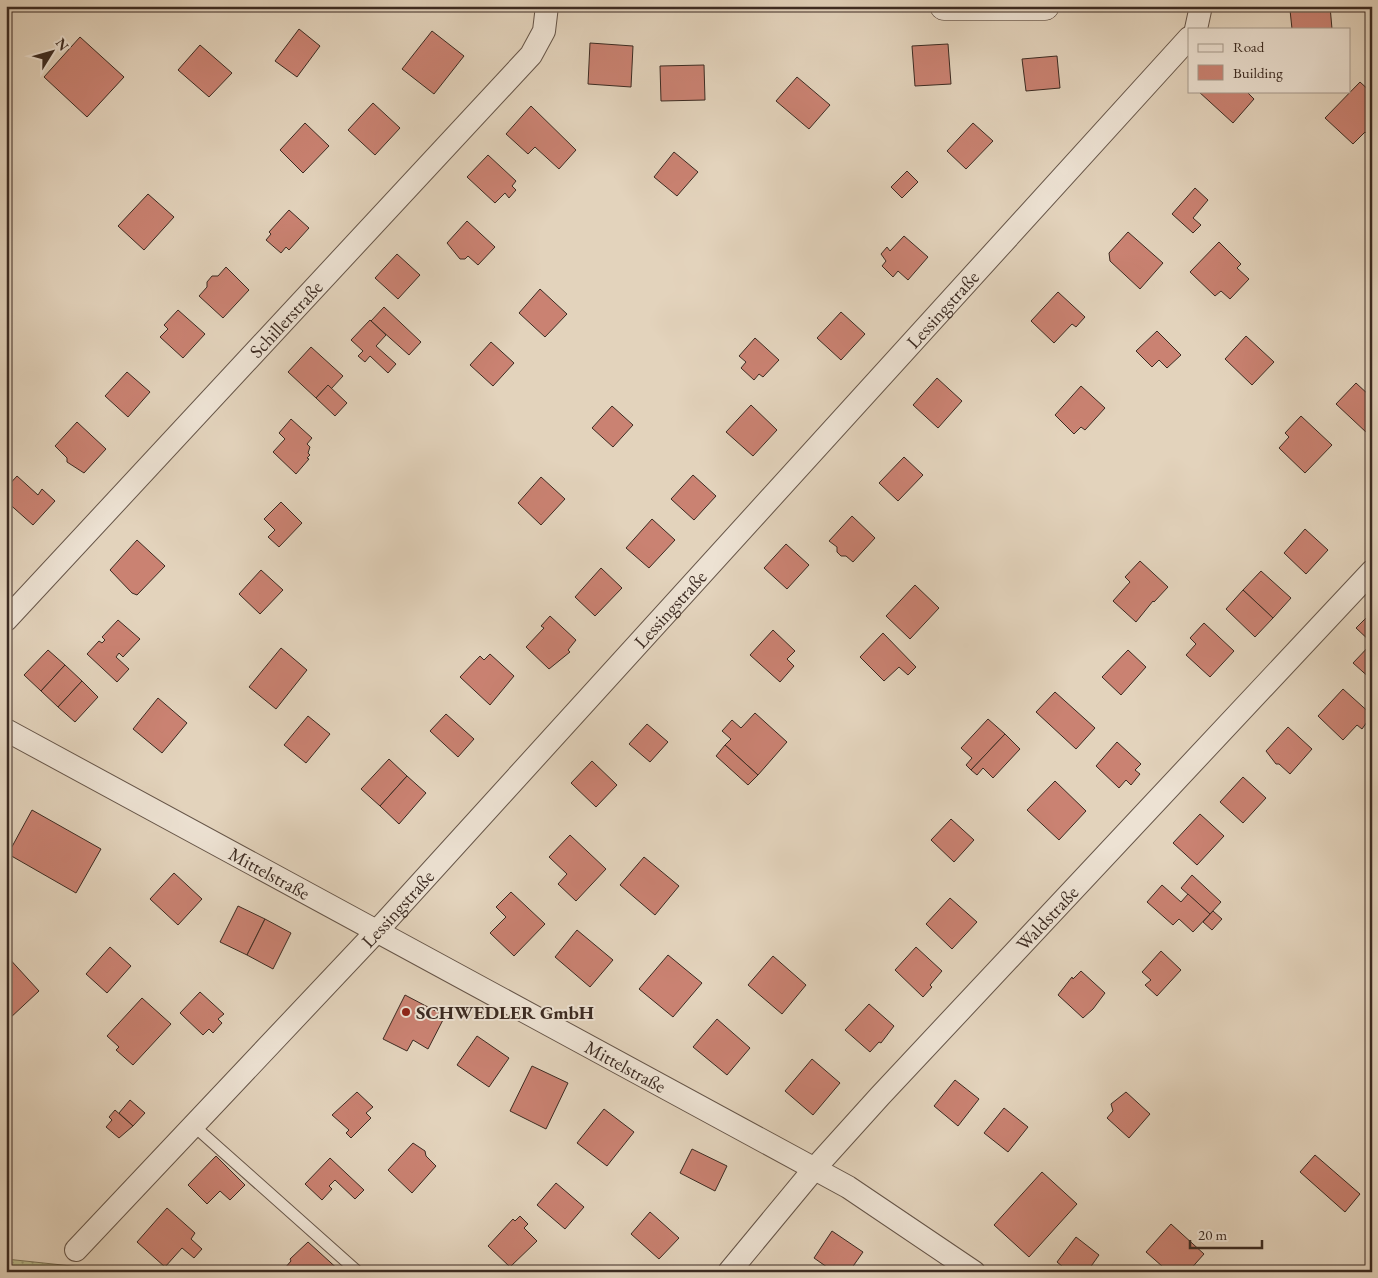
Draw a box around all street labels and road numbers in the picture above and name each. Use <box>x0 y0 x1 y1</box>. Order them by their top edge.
street label: Lessingstraße <box>901 265 985 354</box>
street label: Schillerstraße <box>244 275 328 363</box>
street label: Lessingstraße <box>628 565 712 653</box>
street label: Mittelstraße <box>224 841 314 906</box>
street label: Lessingstraße <box>356 865 440 953</box>
street label: Waldstraße <box>1011 880 1084 956</box>
street label: Mittelstraße <box>580 1035 670 1099</box>

